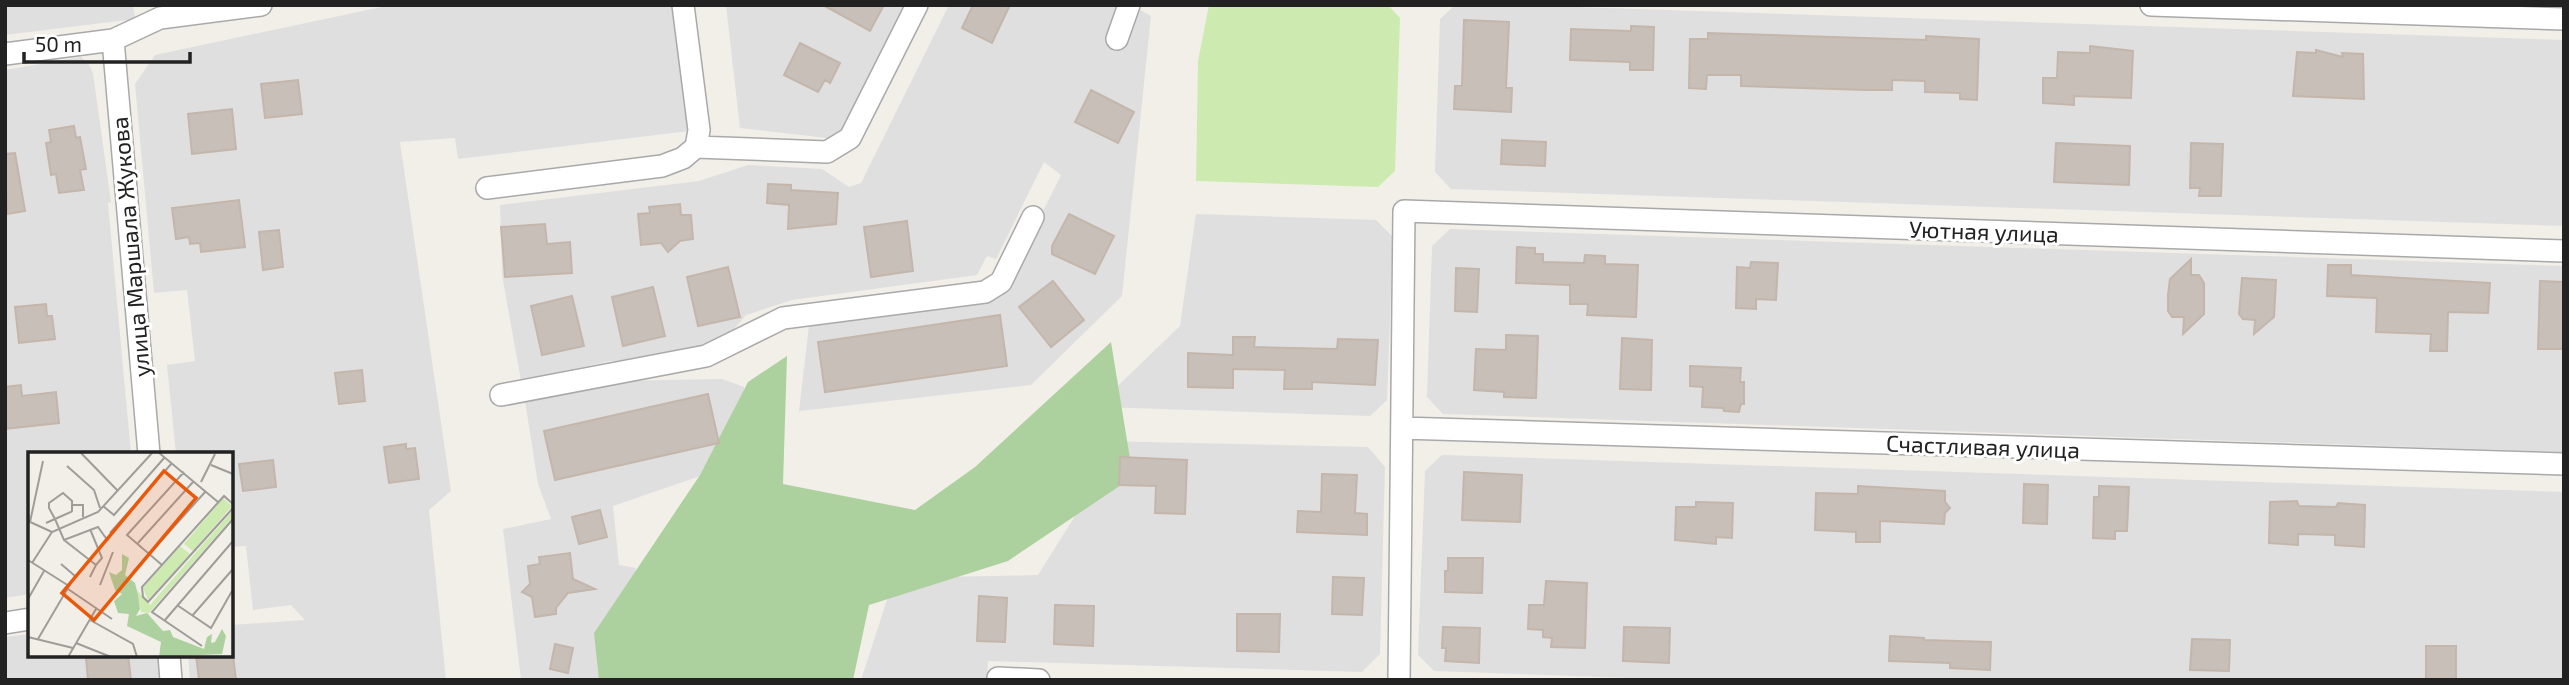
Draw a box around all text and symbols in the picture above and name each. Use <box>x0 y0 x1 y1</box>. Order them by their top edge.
scale bar <box>24 21 191 65</box>
text: 50 m <box>35 31 82 56</box>
street label: улица Маршала Жукова <box>105 116 156 378</box>
street label: Уютная улица <box>1909 214 2059 249</box>
street label: Счастливая улица <box>1886 429 2080 464</box>
inset map <box>28 452 233 657</box>

